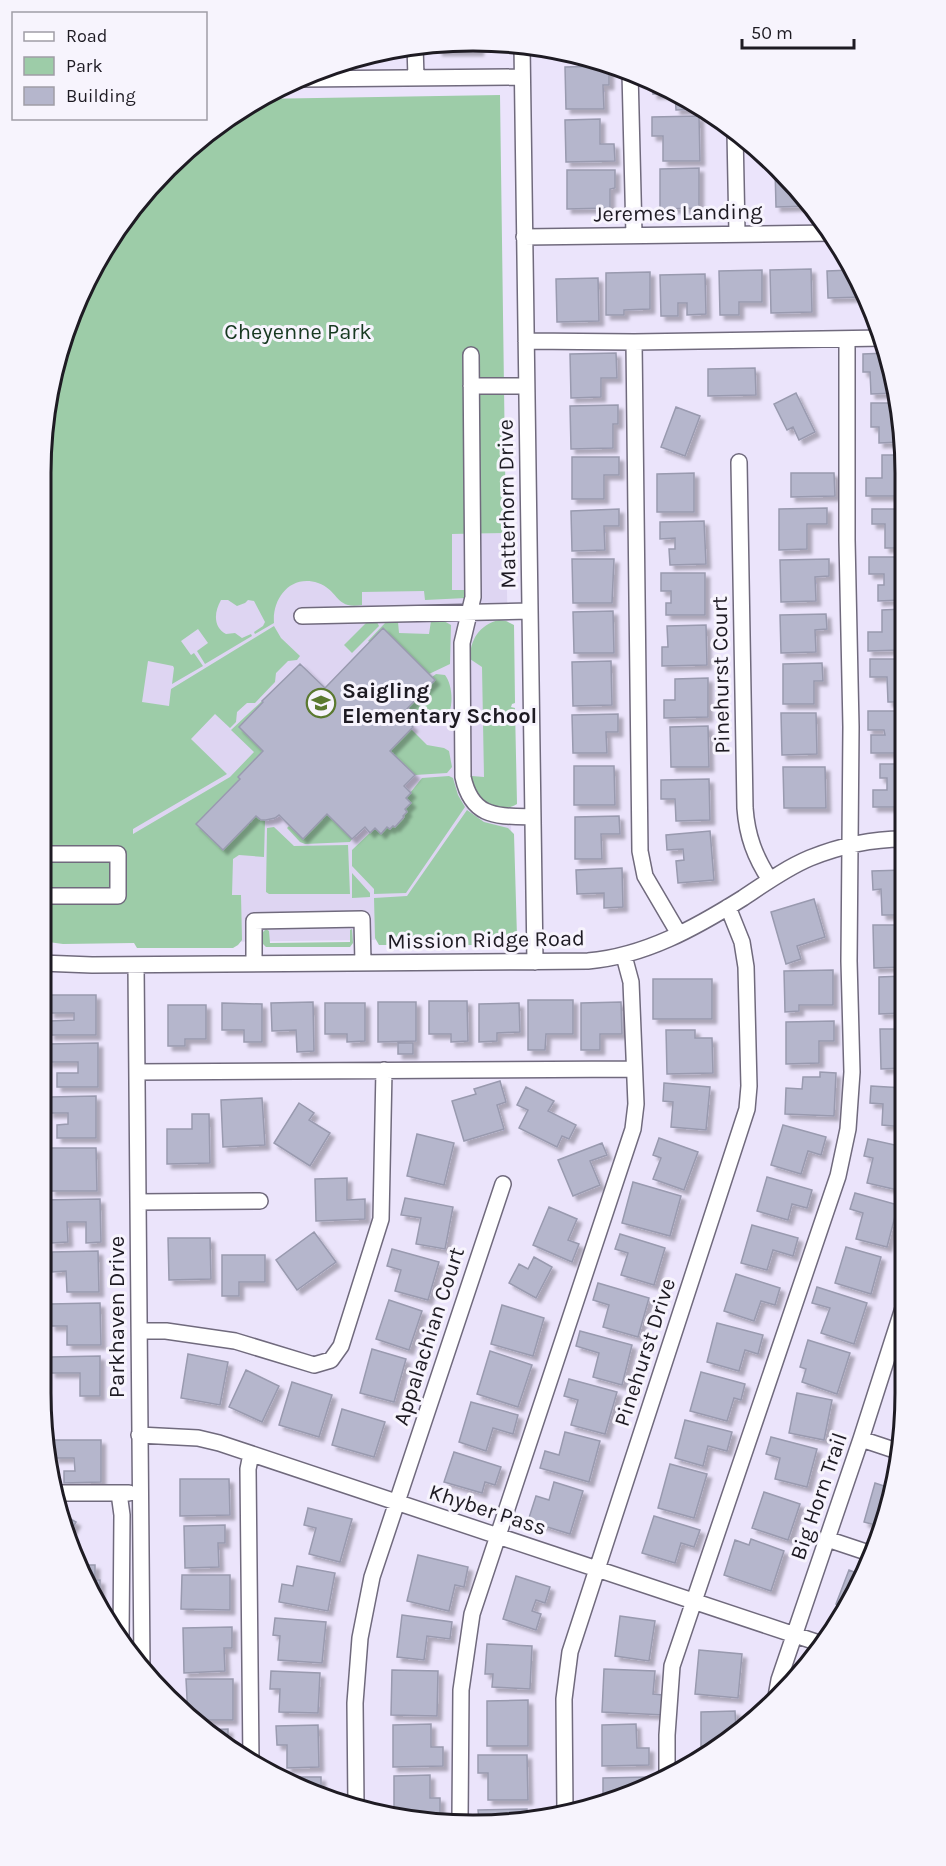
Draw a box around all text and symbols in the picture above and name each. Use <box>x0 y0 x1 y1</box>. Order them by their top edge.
legend <box>12 12 207 120</box>
scale bar <box>742 12 854 50</box>
text: 50 m <box>751 22 793 44</box>
text: Road <box>66 25 107 47</box>
text: Park <box>66 55 103 77</box>
text: Building <box>66 85 136 107</box>
street label: Jeremes Landing <box>593 199 763 227</box>
park label: Cheyenne Park <box>224 319 372 345</box>
street label: Matterhorn Drive <box>493 419 521 589</box>
street label: Pinehurst Court <box>707 596 735 754</box>
place label: Saigling Elementary School <box>342 678 537 729</box>
school or university icon: Saigling Elementary School <box>305 687 337 719</box>
street label: Mission Ridge Road <box>387 925 585 955</box>
street label: Parkhaven Drive <box>104 1236 130 1398</box>
street label: Appalachian Court <box>388 1244 470 1429</box>
street label: Pinehurst Drive <box>609 1275 681 1430</box>
street label: Big Horn Trail <box>785 1429 853 1564</box>
street label: Khyber Pass <box>426 1479 550 1541</box>

